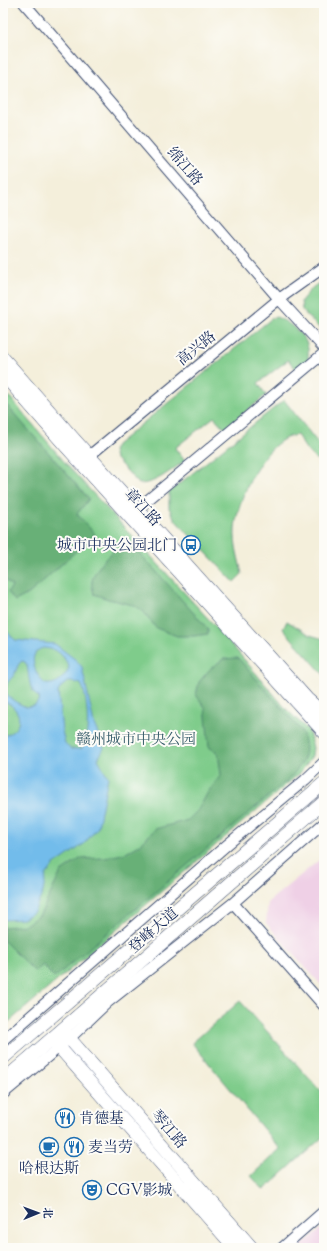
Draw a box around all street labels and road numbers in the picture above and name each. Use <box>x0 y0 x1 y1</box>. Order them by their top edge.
street label: 绵江路 <box>161 143 207 191</box>
street label: 高兴路 <box>173 327 221 371</box>
street label: 章江路 <box>119 484 165 532</box>
street label: 登峰大道 <box>124 904 184 959</box>
street label: 琴江路 <box>145 1106 191 1154</box>

